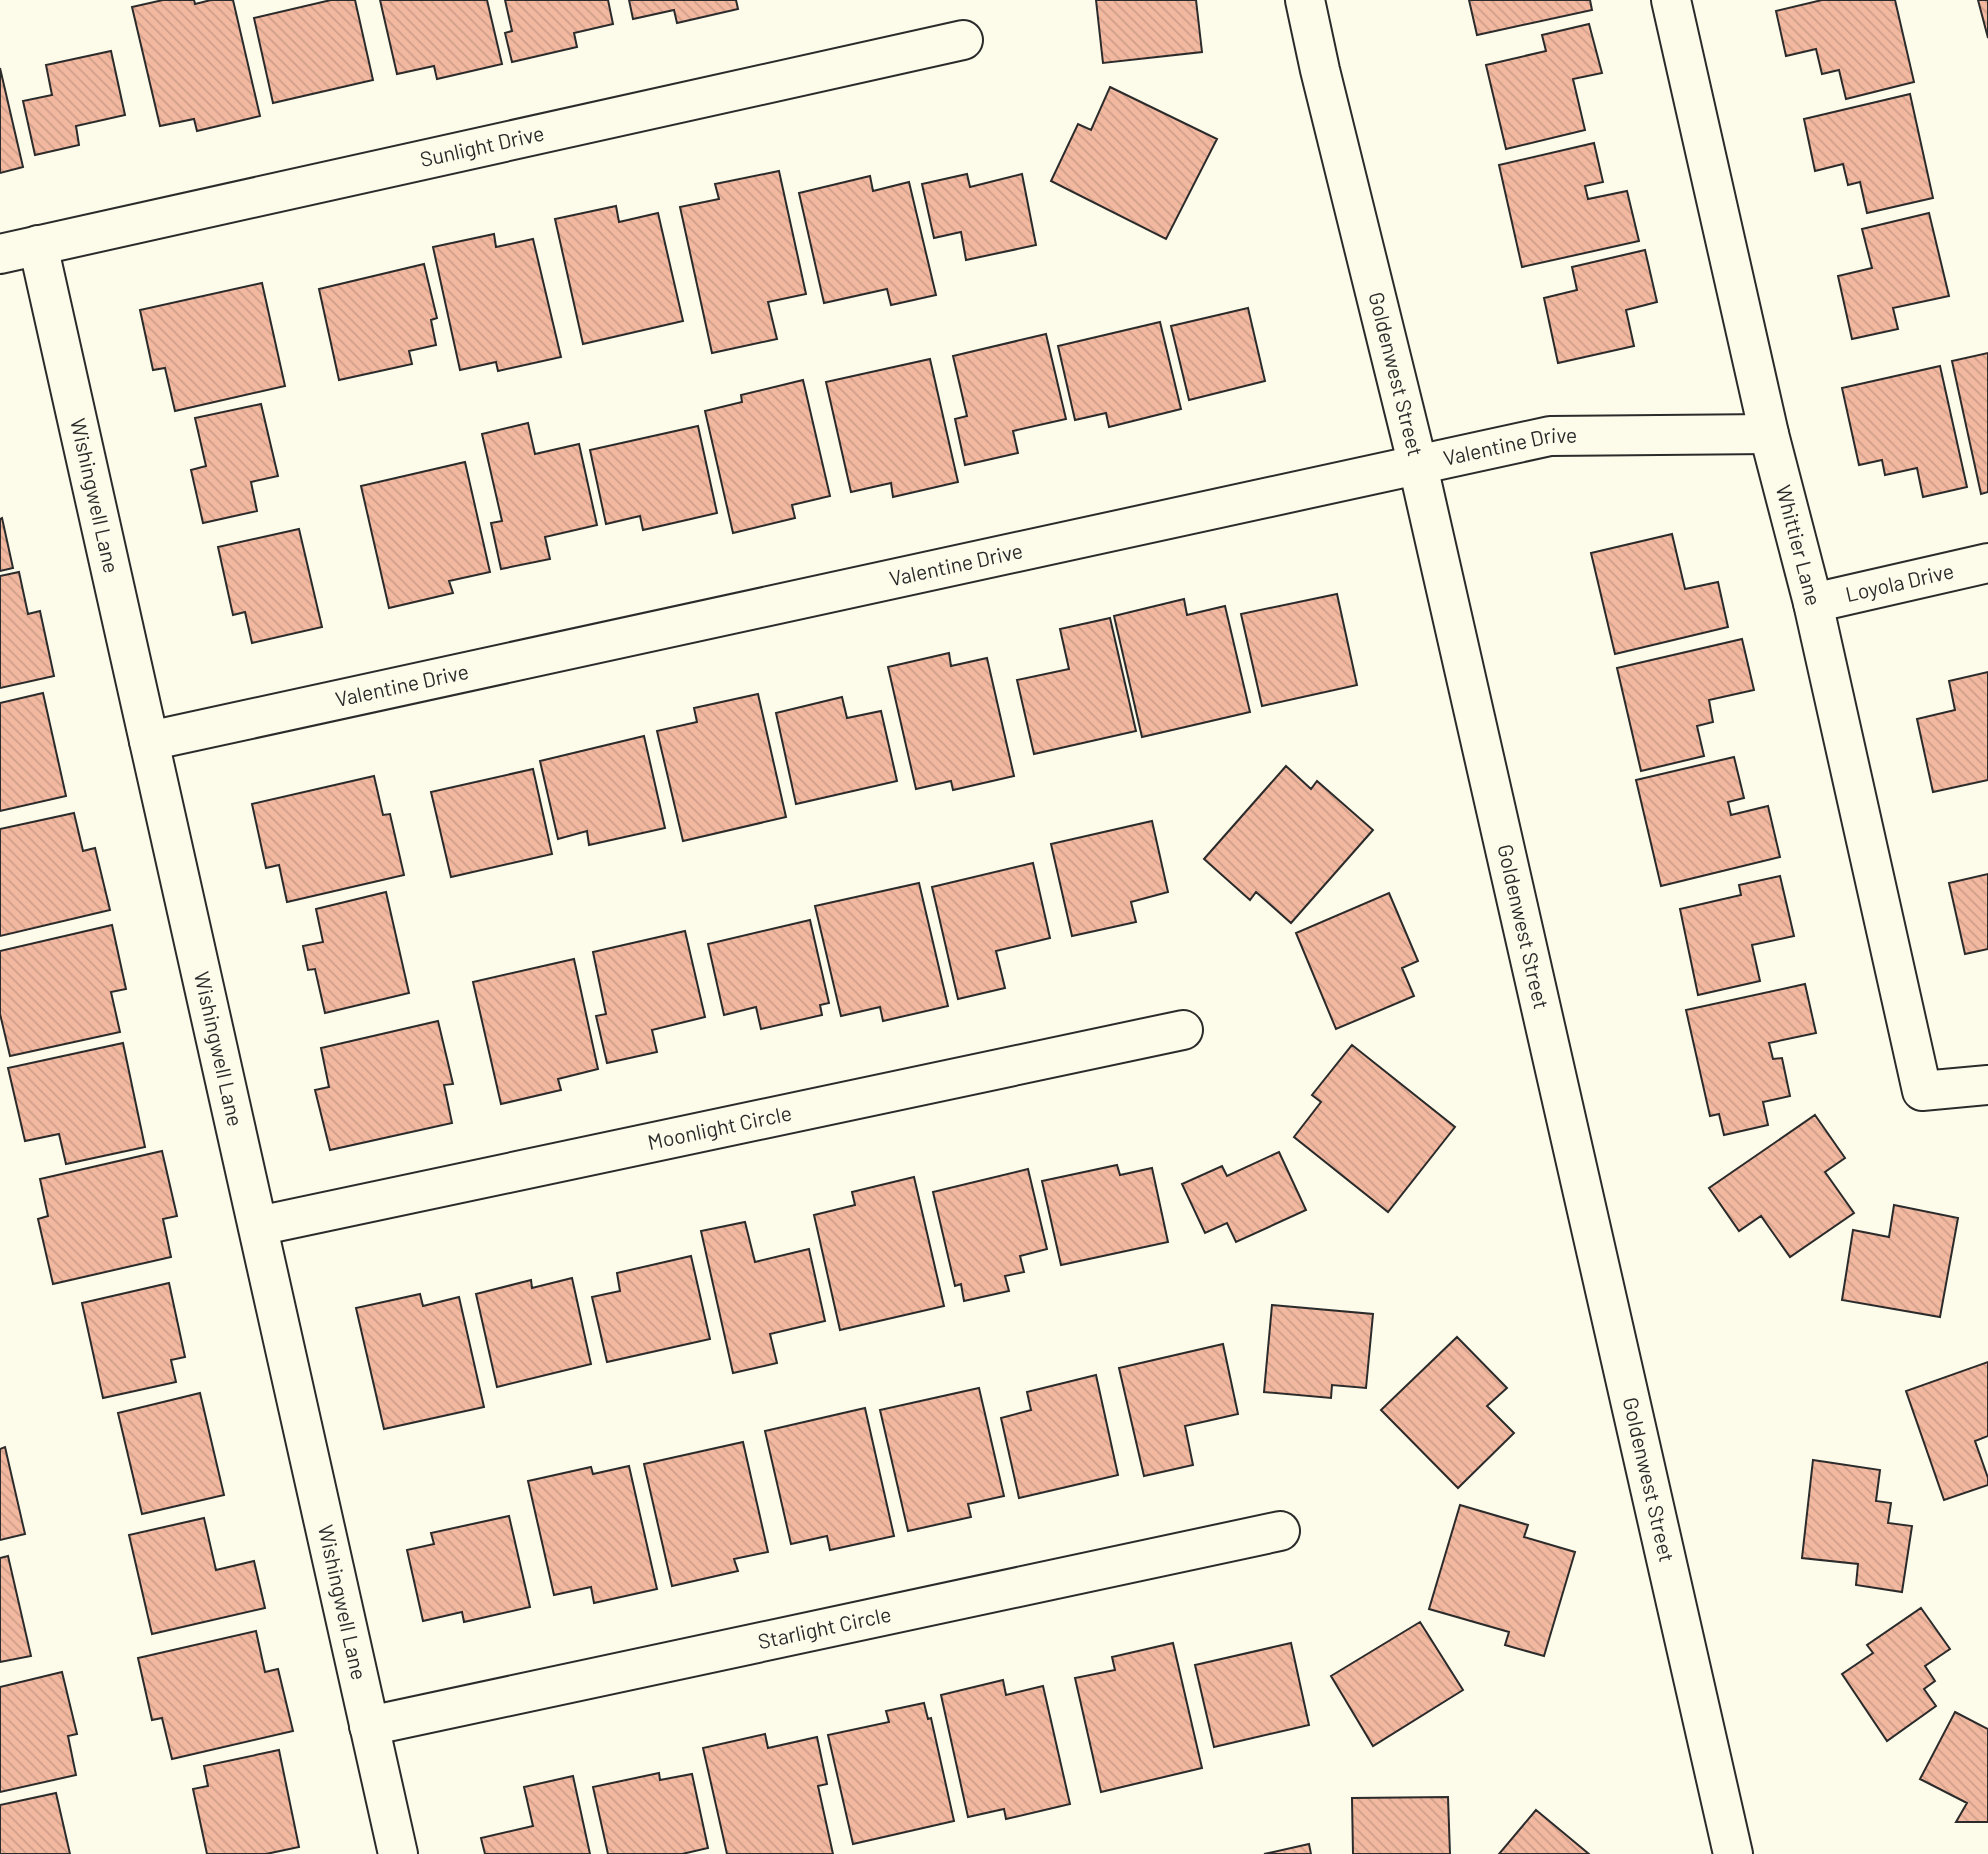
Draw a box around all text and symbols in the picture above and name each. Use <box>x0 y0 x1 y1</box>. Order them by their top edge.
street label: Sunlight Drive <box>418 119 546 171</box>
street label: Goldenwest Street <box>1364 289 1429 458</box>
street label: Wishingwell Lane <box>66 416 125 575</box>
street label: Valentine Drive <box>1441 422 1577 470</box>
street label: Whittier Lane <box>1772 482 1827 608</box>
street label: Valentine Drive <box>887 537 1025 590</box>
street label: Loyola Drive <box>1843 557 1956 606</box>
street label: Valentine Drive <box>333 658 471 711</box>
street label: Goldenwest Street <box>1493 842 1555 1011</box>
street label: Wishingwell Lane <box>190 969 249 1129</box>
street label: Moonlight Circle <box>645 1099 794 1154</box>
street label: Goldenwest Street <box>1619 1395 1680 1564</box>
street label: Wishingwell Lane <box>314 1522 373 1682</box>
street label: Starlight Circle <box>755 1601 893 1653</box>

